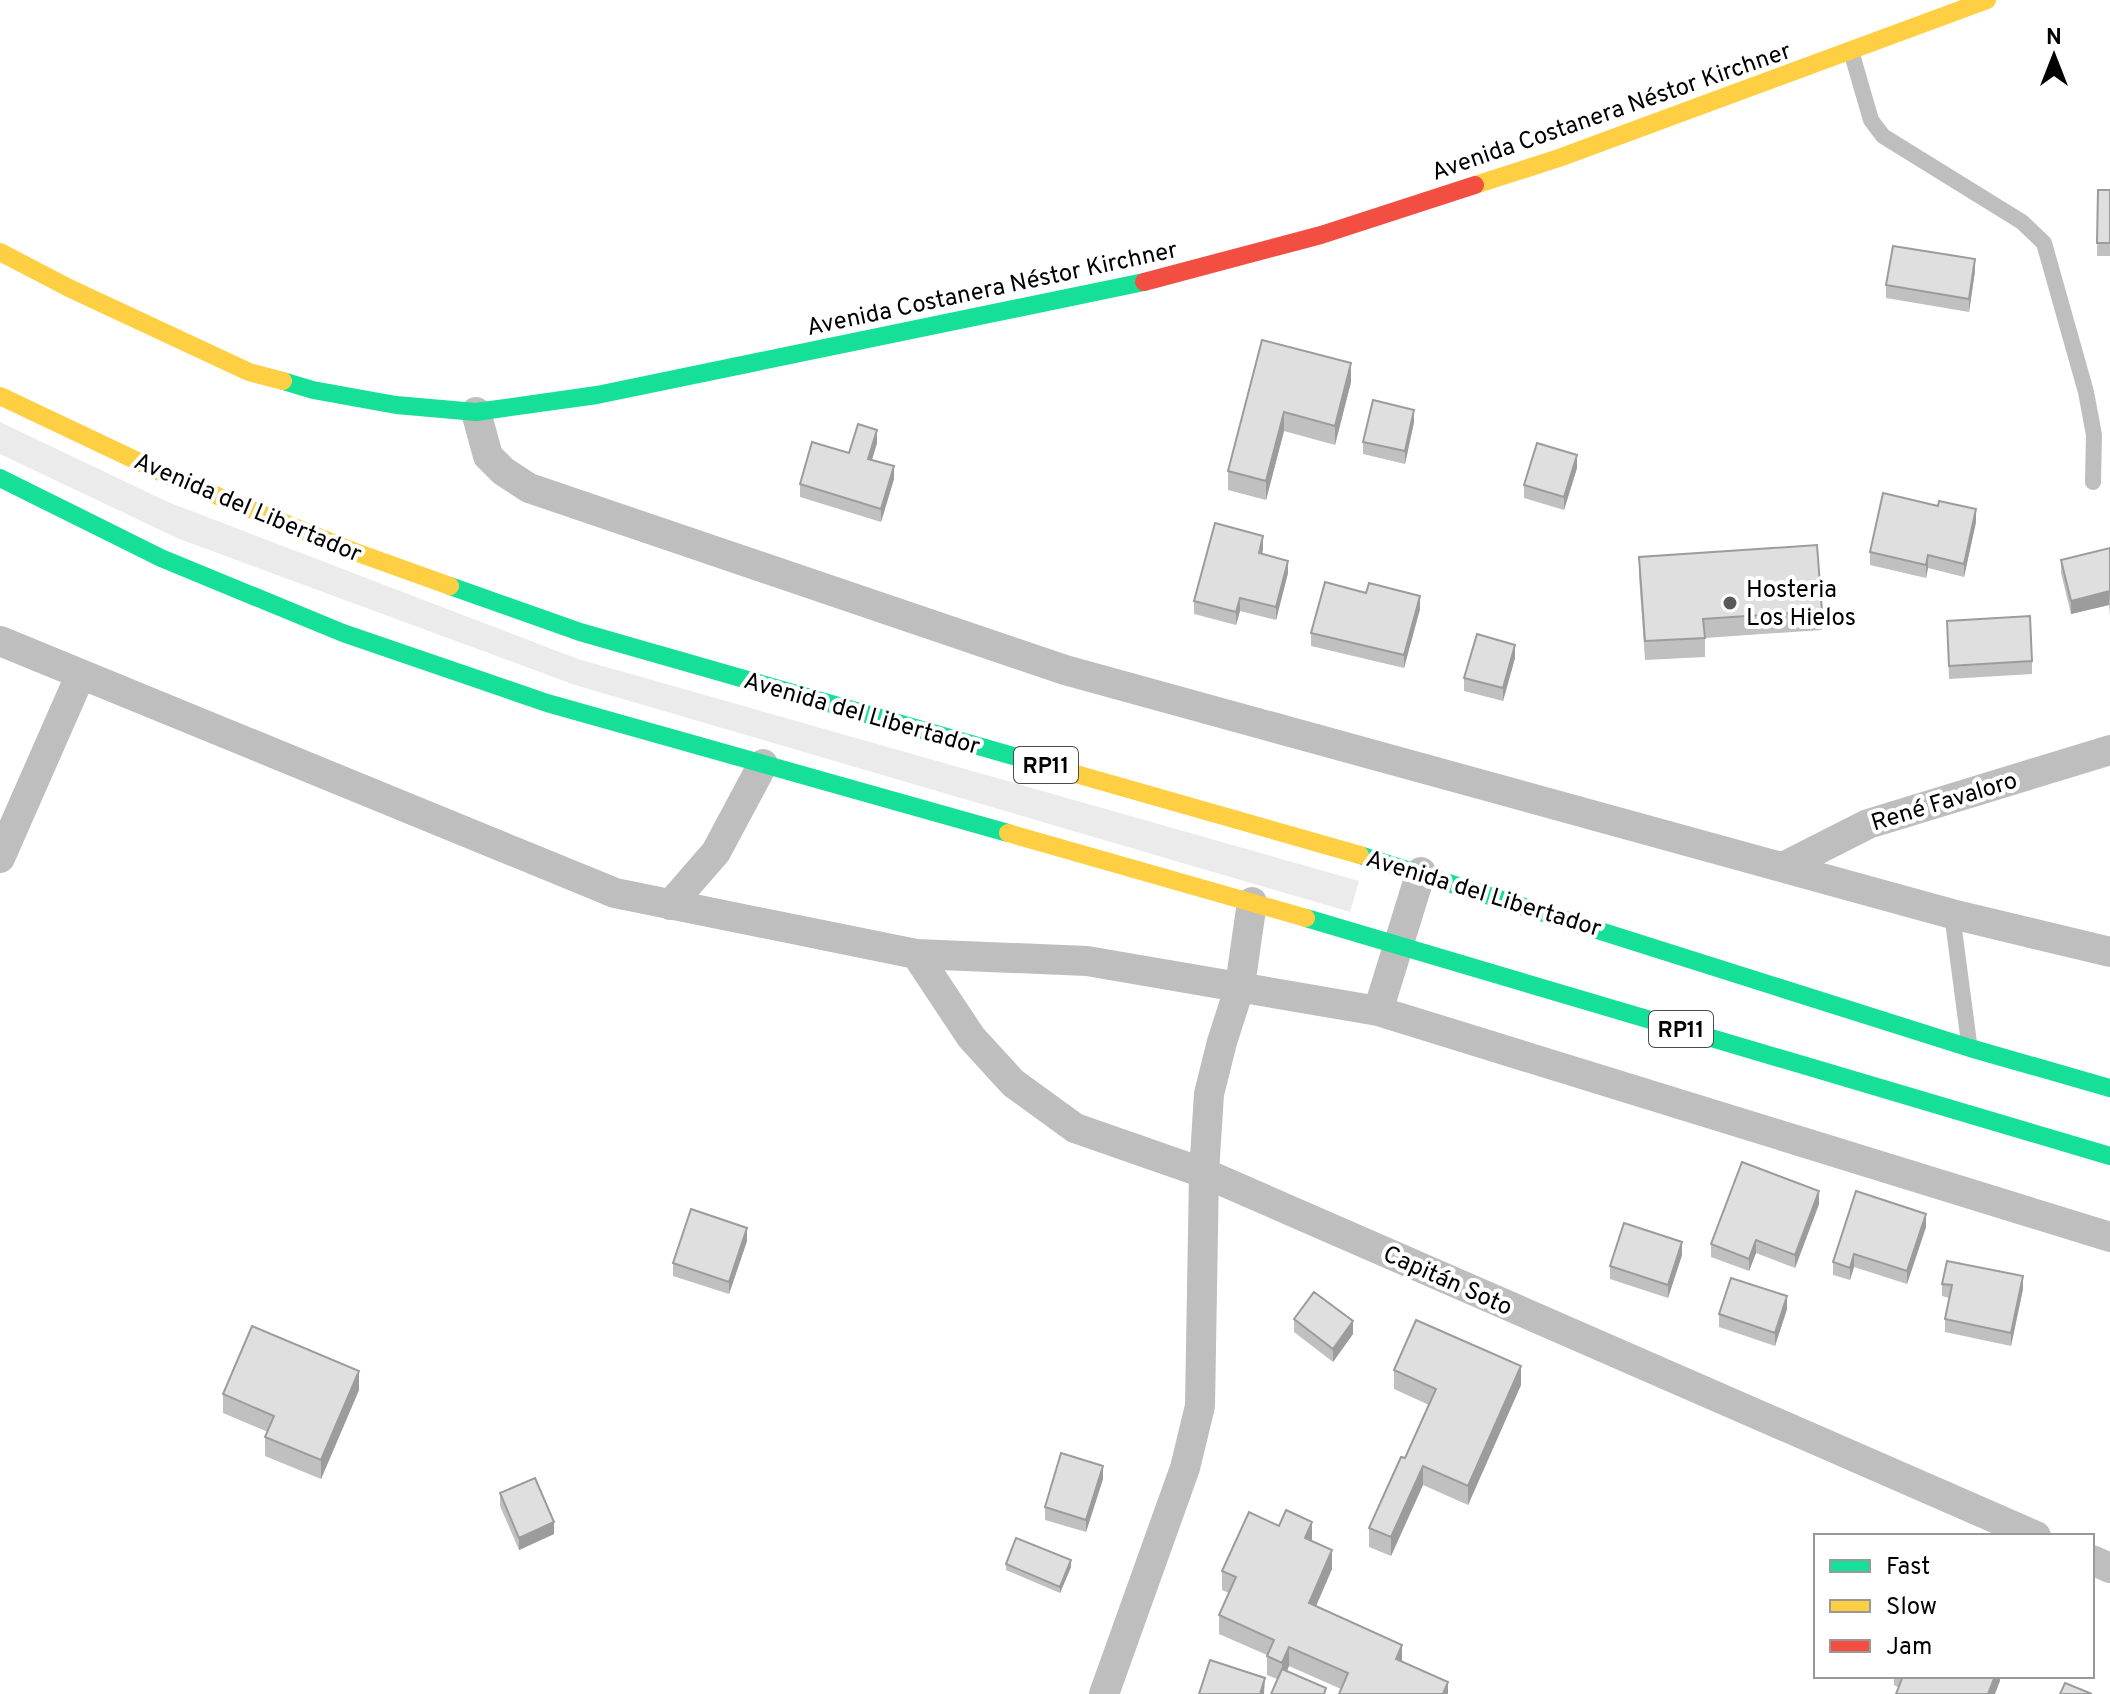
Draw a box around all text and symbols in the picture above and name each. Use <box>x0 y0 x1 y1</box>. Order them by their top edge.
north arrow <box>2014 16 2094 96</box>
text: N <box>2046 25 2062 52</box>
street label: Avenida Costanera Néstor Kirchner <box>1428 37 1795 189</box>
street label: Avenida Costanera Néstor Kirchner <box>804 236 1181 344</box>
street label: Avenida del Libertador <box>129 447 365 570</box>
place label: Hosteria Los Hielos <box>1746 576 1856 634</box>
marker: Hosteria Los Hielos <box>1721 594 1739 612</box>
street label: Avenida del Libertador <box>740 667 983 763</box>
road number: RP11 <box>1014 747 1078 783</box>
street label: René Favaloro <box>1868 766 2021 839</box>
street label: Avenida del Libertador <box>1362 845 1605 945</box>
road number: RP11 <box>1649 1011 1713 1047</box>
street label: Capitán Soto <box>1378 1240 1516 1324</box>
legend <box>1814 1534 2094 1678</box>
text: Fast <box>1886 1553 1930 1583</box>
text: Slow <box>1886 1593 1937 1623</box>
text: Jam <box>1886 1633 1932 1663</box>

